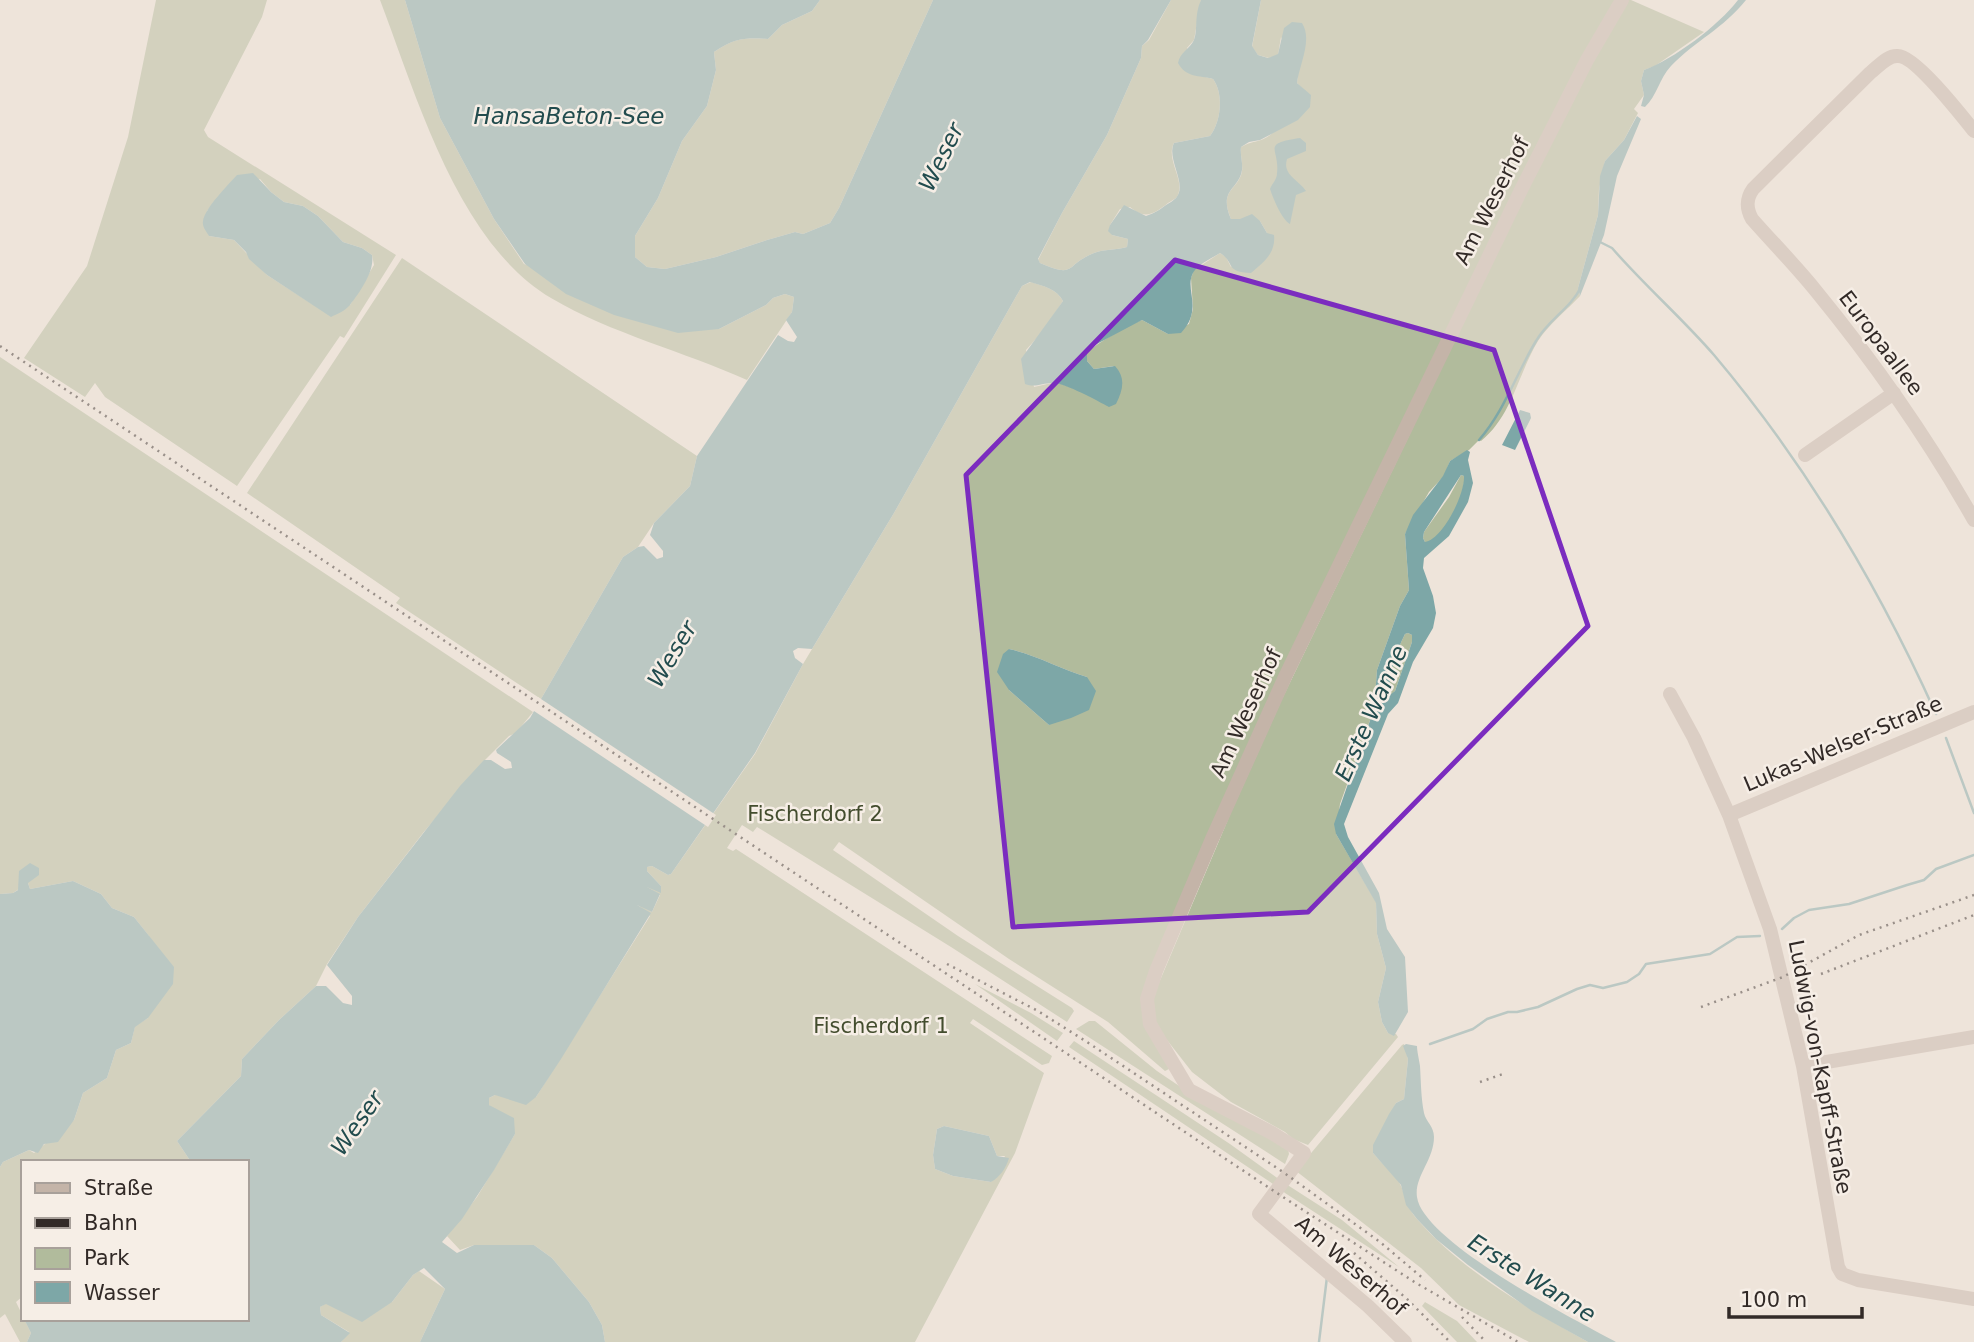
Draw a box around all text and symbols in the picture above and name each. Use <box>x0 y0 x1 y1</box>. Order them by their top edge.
water label: HansaBeton-See <box>474 103 664 129</box>
water label: Weser <box>913 117 969 195</box>
street label: Am Weserhof <box>1450 133 1535 269</box>
street label: Europaallee <box>1834 286 1928 400</box>
water label: Weser <box>642 615 703 692</box>
water label: Erste Wanne <box>1330 641 1412 785</box>
street label: Am Weserhof <box>1206 644 1287 781</box>
street label: Lukas-Welser-Straße <box>1740 691 1946 797</box>
park label: Fischerdorf 2 <box>747 802 883 826</box>
street label: Ludwig-von-Kapff-Straße <box>1784 938 1856 1196</box>
park label: Fischerdorf 1 <box>813 1014 949 1038</box>
water label: Weser <box>326 1085 389 1160</box>
legend <box>21 1160 248 1321</box>
text: Straße <box>84 1176 153 1200</box>
text: Bahn <box>84 1211 138 1235</box>
street label: Am Weserhof <box>1290 1211 1412 1321</box>
water label: Erste Wanne <box>1463 1228 1601 1328</box>
text: Park <box>84 1246 130 1270</box>
scale bar <box>1729 1276 1862 1320</box>
text: Wasser <box>84 1281 160 1305</box>
text: 100 m <box>1740 1288 1807 1312</box>

